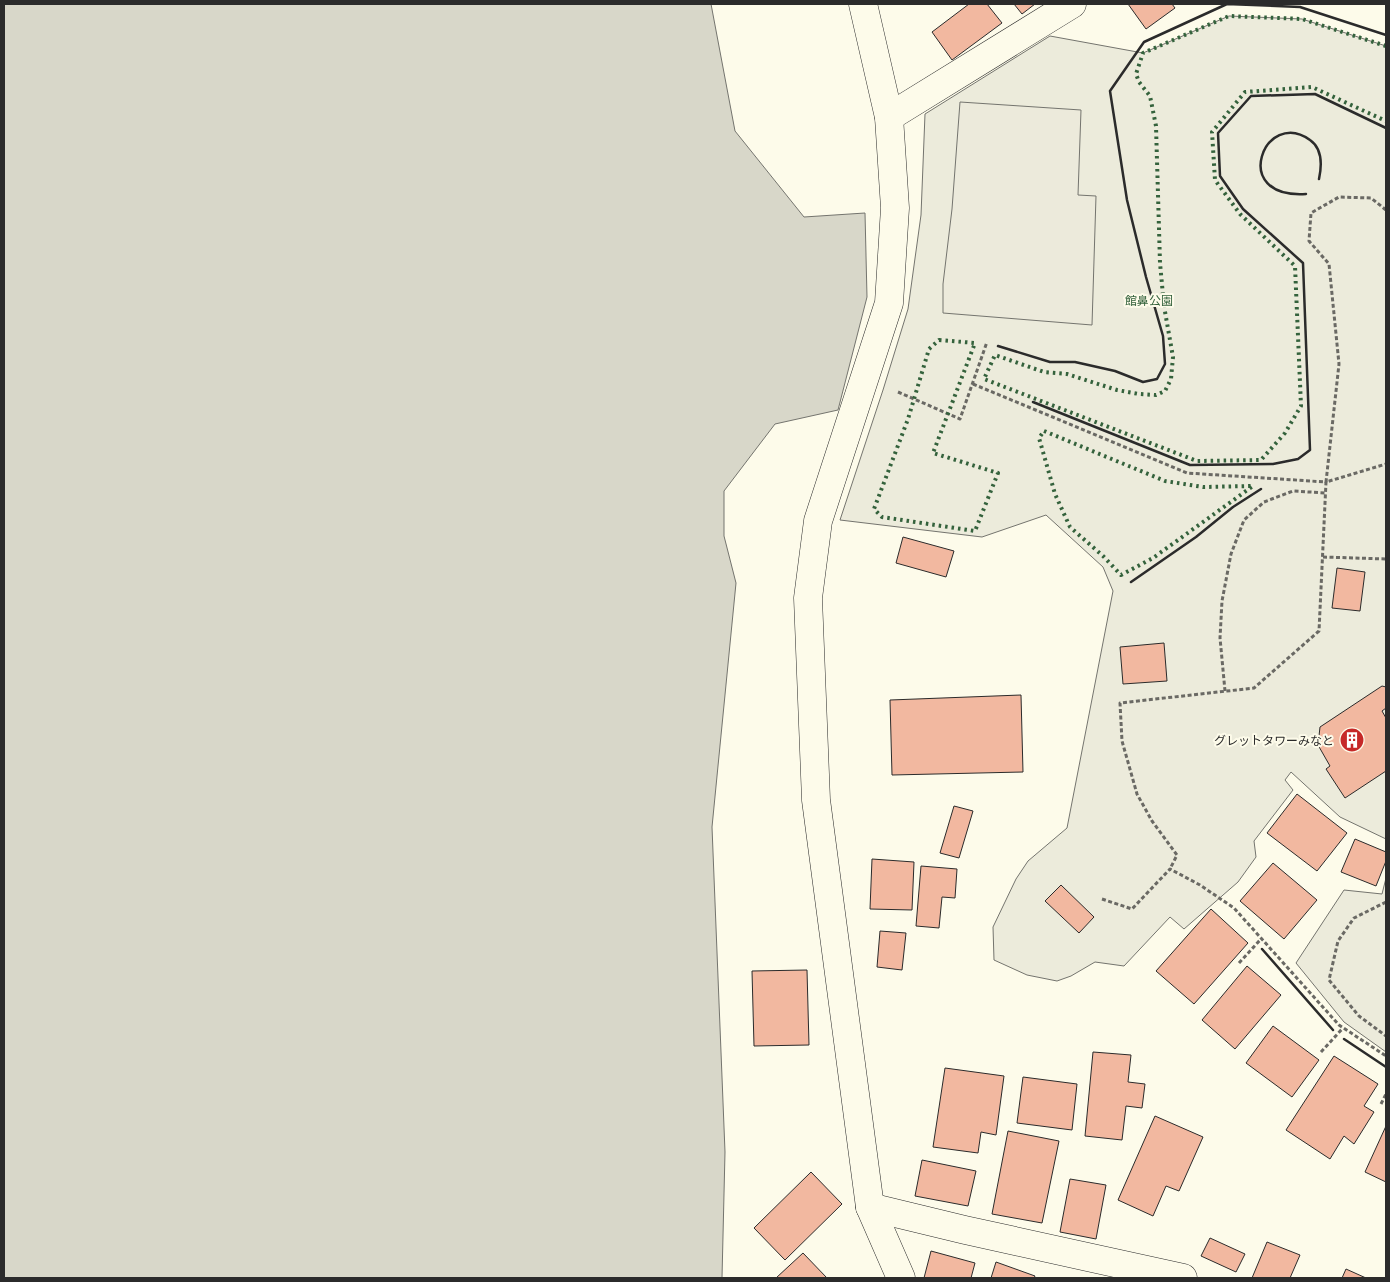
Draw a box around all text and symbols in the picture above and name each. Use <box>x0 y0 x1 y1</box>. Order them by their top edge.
park label: 館鼻公園 <box>1125 293 1173 307</box>
building icon: グレットタワーみなと <box>1339 727 1365 753</box>
place label: グレットタワーみなと <box>1214 733 1334 747</box>

